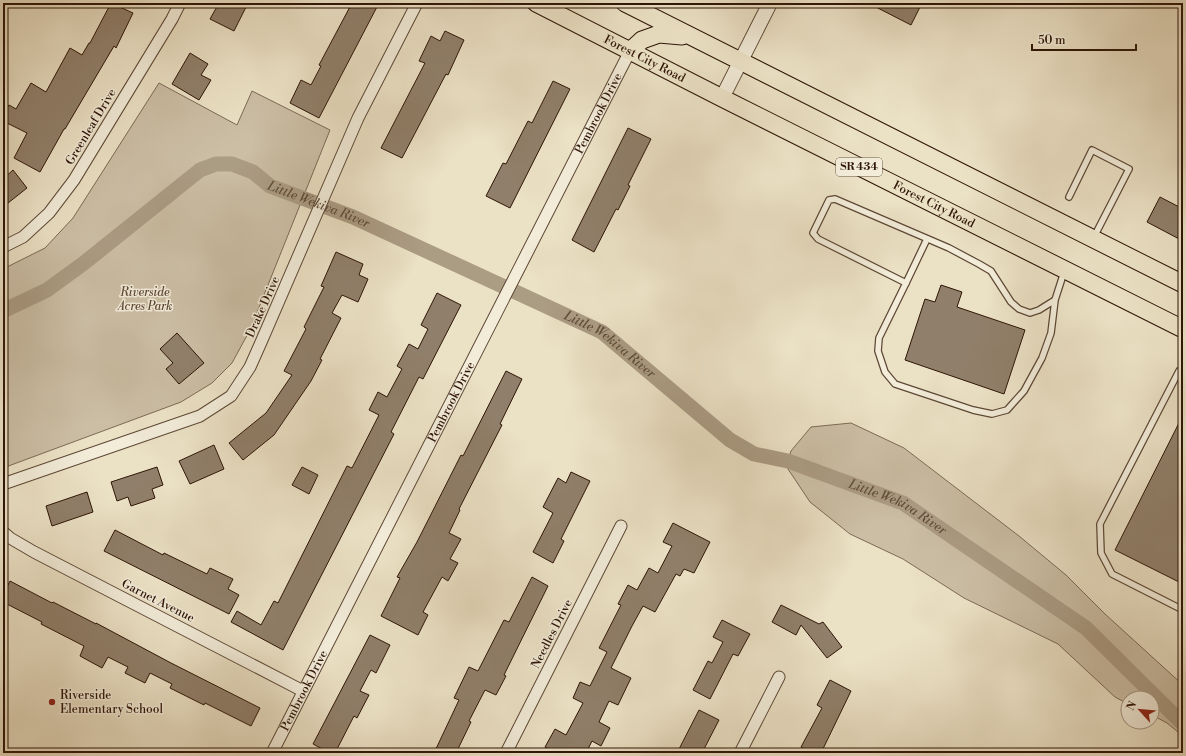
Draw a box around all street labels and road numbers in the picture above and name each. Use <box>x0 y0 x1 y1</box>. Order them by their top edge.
street label: Forest City Road <box>601 31 688 86</box>
street label: Pembrook Drive <box>571 70 625 156</box>
street label: Greenleaf Drive <box>62 86 120 168</box>
road number: SR 434 <box>836 158 882 176</box>
street label: Forest City Road <box>891 177 978 231</box>
street label: Drake Drive <box>243 274 283 340</box>
street label: Pembrook Drive <box>424 359 478 445</box>
street label: Garnet Avenue <box>119 576 197 626</box>
street label: Needles Drive <box>528 597 576 671</box>
street label: Pembrook Drive <box>277 648 331 734</box>

